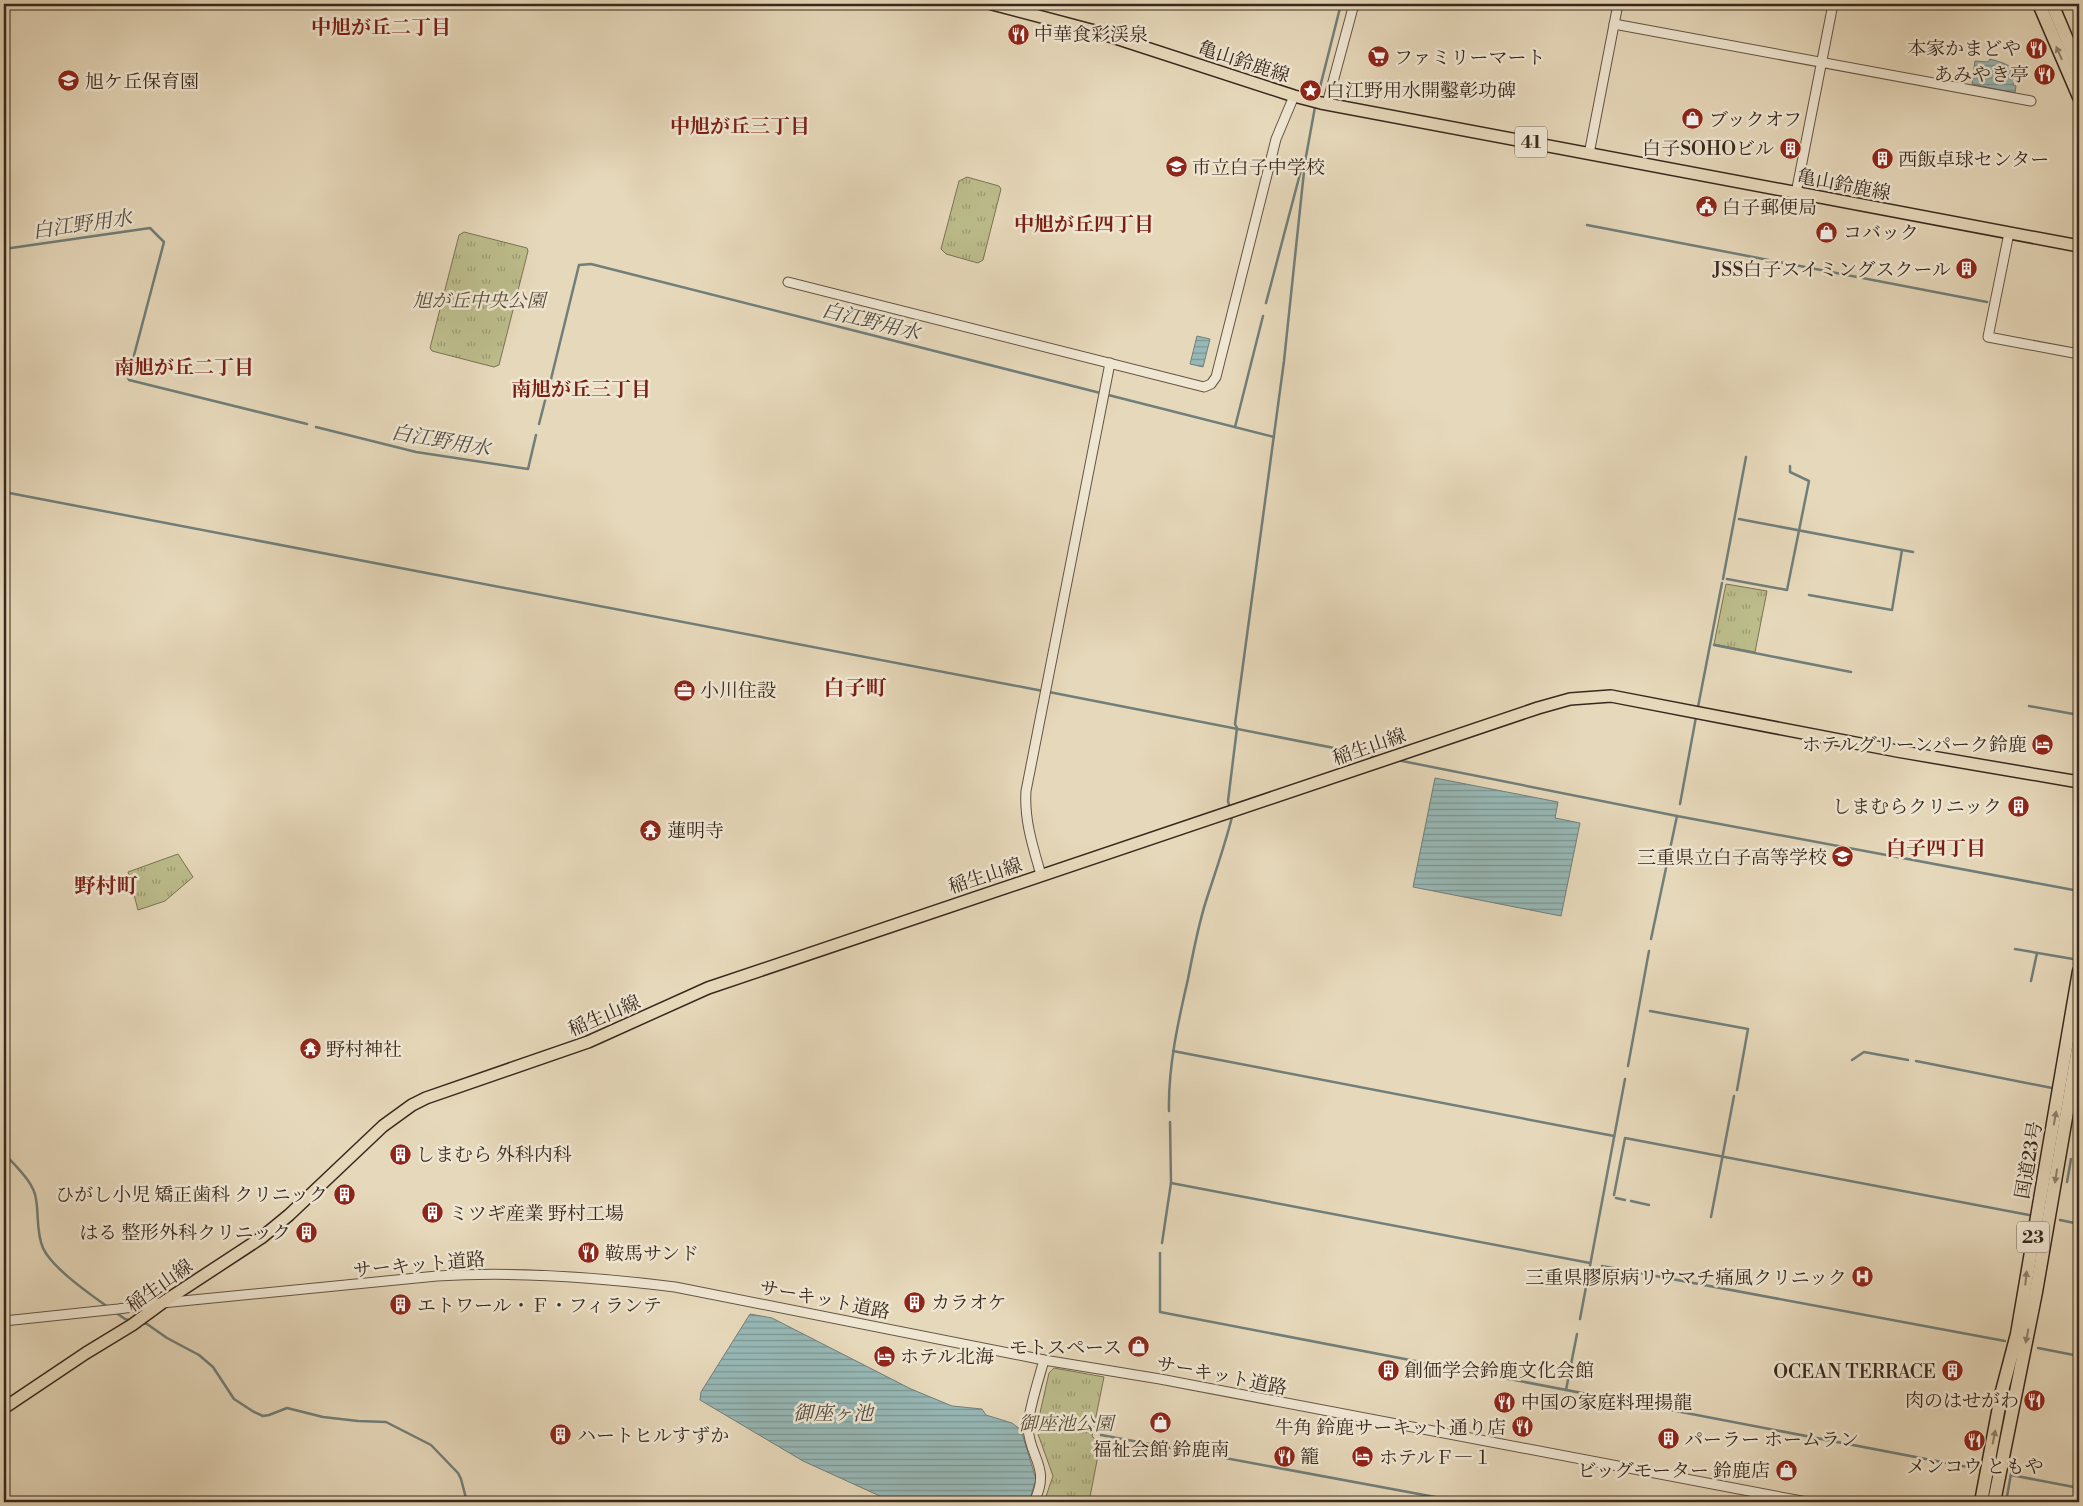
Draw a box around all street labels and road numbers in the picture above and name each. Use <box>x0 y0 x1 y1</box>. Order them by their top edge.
street label: 亀山鈴鹿線 <box>1195 36 1293 88</box>
road number: 41 <box>1515 126 1547 158</box>
street label: 亀山鈴鹿線 <box>1795 164 1893 206</box>
street label: 稲生山線 <box>1329 723 1409 771</box>
street label: 稲生山線 <box>945 853 1025 899</box>
street label: 稲生山線 <box>565 990 644 1042</box>
street label: 国道23号 <box>2010 1120 2048 1201</box>
road number: 23 <box>2017 1222 2049 1252</box>
street label: サーキット道路 <box>352 1247 486 1283</box>
street label: 稲生山線 <box>122 1254 198 1317</box>
street label: サーキット道路 <box>757 1276 892 1324</box>
street label: サーキット道路 <box>1154 1352 1289 1400</box>

